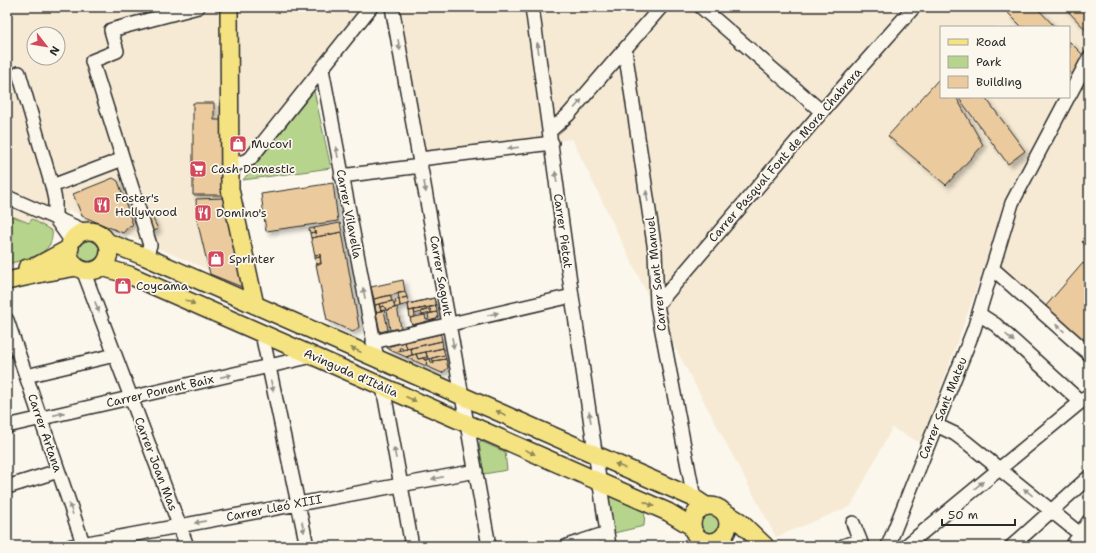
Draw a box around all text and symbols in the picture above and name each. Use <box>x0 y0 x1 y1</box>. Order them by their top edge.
north arrow <box>26 26 66 66</box>
legend <box>940 26 1070 98</box>
text: Road <box>976 34 1007 50</box>
one-way arrow <box>397 39 403 51</box>
one-way arrow <box>535 42 541 54</box>
text: N <box>45 43 63 59</box>
text: Park <box>976 54 1002 70</box>
street label: Carrer Pasqual Font de Mora Chabrera <box>705 64 866 246</box>
text: Building <box>976 74 1022 90</box>
one-way arrow <box>573 99 583 109</box>
shop icon: Mucovi <box>228 134 248 154</box>
place label: Mucovi <box>251 136 292 152</box>
one-way arrow <box>507 145 519 151</box>
one-way arrow <box>334 146 340 158</box>
supermarket icon: Cash Domestic <box>188 159 208 179</box>
place label: Cash Domestic <box>211 161 295 177</box>
street label: Carrer Vilavella <box>332 168 366 261</box>
one-way arrow <box>553 171 559 183</box>
one-way arrow <box>422 181 428 193</box>
place label: Foster's Hollywood <box>115 190 178 220</box>
one-way arrow <box>644 190 650 202</box>
street label: Carrer Pietat <box>550 193 576 269</box>
restaurant icon: Foster's Hollywood <box>92 195 112 215</box>
restaurant icon: Domino's <box>193 203 213 223</box>
place label: Domino's <box>216 205 267 221</box>
street label: Carrer Sant Manuel <box>642 216 670 332</box>
street label: Carrer Sagunt <box>426 234 456 318</box>
shop icon: Sprinter <box>206 249 226 269</box>
place label: Sprinter <box>229 251 275 267</box>
shop icon: Coycama <box>113 276 133 296</box>
place label: Coycama <box>136 278 189 294</box>
one-way arrow <box>361 287 367 299</box>
one-way arrow <box>184 299 195 305</box>
one-way arrow <box>94 301 100 313</box>
one-way arrow <box>487 311 499 317</box>
one-way arrow <box>1055 324 1064 333</box>
one-way arrow <box>1005 333 1015 342</box>
one-way arrow <box>450 336 456 349</box>
street label: Avinguda d'Itàlia <box>301 345 401 401</box>
one-way arrow <box>350 347 362 353</box>
street label: Carrer Sant Mateu <box>915 354 971 462</box>
street label: Carrer Ponent Baix <box>105 371 215 411</box>
one-way arrow <box>220 372 233 378</box>
one-way arrow <box>270 380 276 392</box>
street label: Carrer Artana <box>24 392 66 475</box>
one-way arrow <box>406 396 417 402</box>
one-way arrow <box>52 410 65 416</box>
one-way arrow <box>494 410 506 416</box>
one-way arrow <box>587 410 593 423</box>
street label: Carrer Joan Mas <box>131 415 181 513</box>
one-way arrow <box>392 447 398 459</box>
one-way arrow <box>525 449 537 455</box>
one-way arrow <box>613 462 625 468</box>
one-way arrow <box>431 475 444 481</box>
one-way arrow <box>974 481 985 490</box>
one-way arrow <box>1022 487 1033 496</box>
street label: Carrer Lleó XIII <box>225 491 324 525</box>
one-way arrow <box>644 501 655 507</box>
scale bar <box>942 501 1015 527</box>
one-way arrow <box>68 503 74 515</box>
text: 50 m <box>948 507 978 523</box>
one-way arrow <box>193 519 206 525</box>
one-way arrow <box>300 521 306 533</box>

